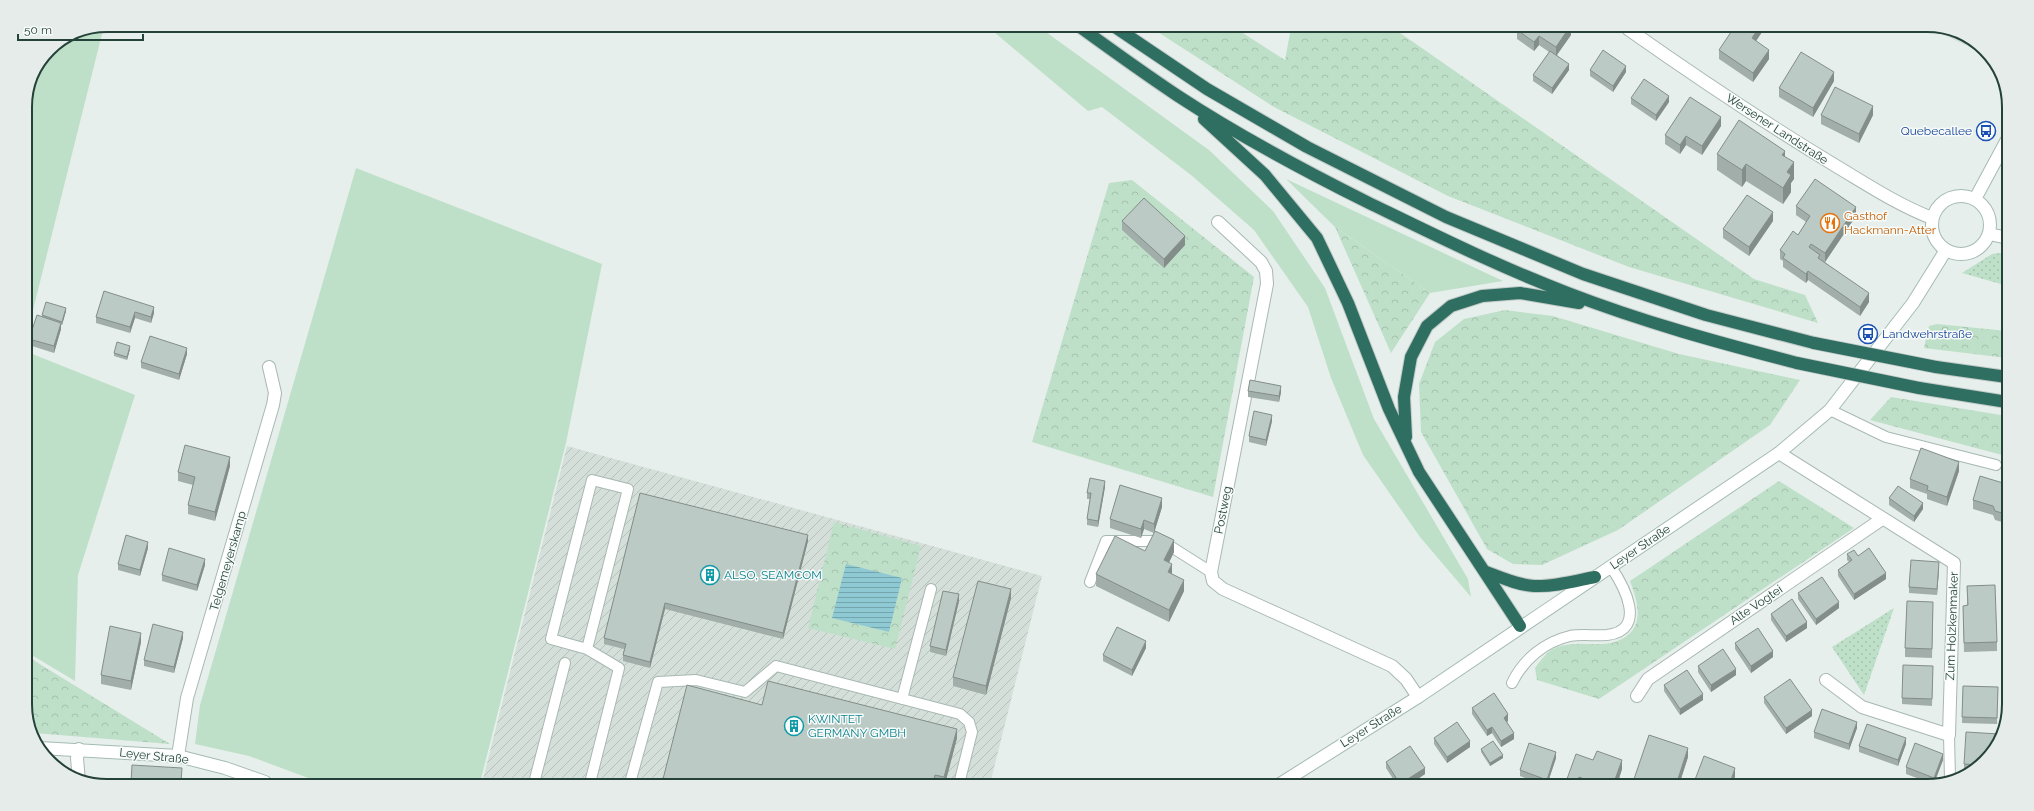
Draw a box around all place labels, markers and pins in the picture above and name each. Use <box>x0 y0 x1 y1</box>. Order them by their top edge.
bus stop icon: Quebecallee <box>1975 120 1997 142</box>
place label: Quebecallee <box>1901 124 1972 138</box>
place label: Gasthof Hackmann-Atter <box>1844 209 1937 237</box>
restaurant icon: Gasthof Hackmann-Atter <box>1819 212 1841 234</box>
bus stop icon: Landwehrstraße <box>1857 323 1879 345</box>
place label: Landwehrstraße <box>1882 327 1972 341</box>
building icon: ALSO, SEAMCOM <box>699 564 721 586</box>
place label: ALSO, SEAMCOM <box>724 568 822 582</box>
place label: KWINTET GERMANY GMBH <box>808 712 906 740</box>
building icon: KWINTET GERMANY GMBH <box>783 715 805 737</box>

